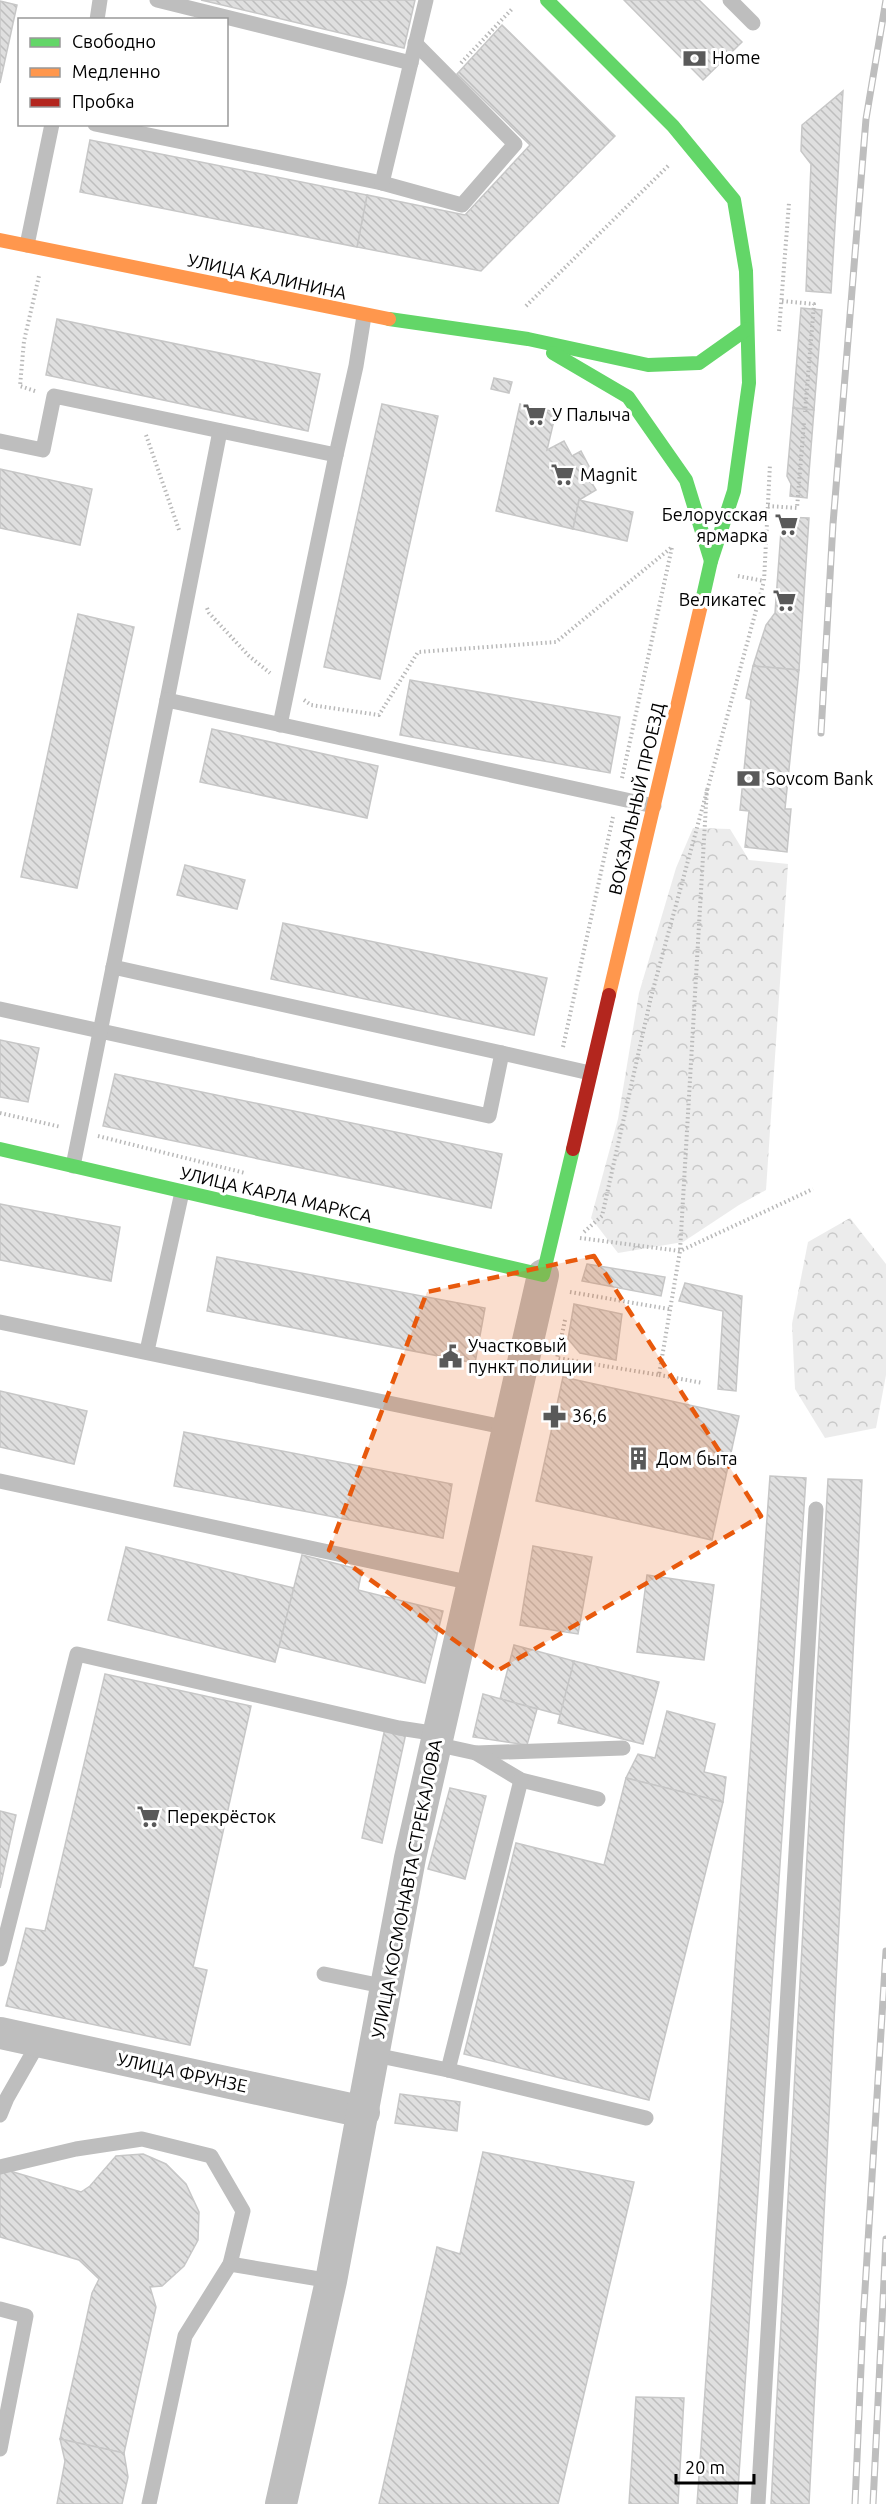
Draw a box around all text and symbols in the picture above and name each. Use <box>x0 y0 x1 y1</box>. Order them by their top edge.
legend <box>18 18 228 126</box>
text: Свободно <box>72 31 156 51</box>
bank icon: Home <box>681 45 707 71</box>
place label: Home <box>712 47 761 67</box>
text: Медленно <box>72 61 161 81</box>
text: Пробка <box>72 91 135 111</box>
street label: УЛИЦА КАЛИНИНА <box>186 249 349 303</box>
supermarket icon: У Палыча <box>521 402 547 428</box>
place label: У Палыча <box>552 404 631 424</box>
supermarket icon: Magnit <box>549 462 575 488</box>
place label: Magnit <box>580 464 637 484</box>
place label: Белорусская ярмарка <box>662 504 768 545</box>
supermarket icon: Белорусская ярмарка <box>773 512 799 538</box>
supermarket icon: Великатес <box>771 587 797 613</box>
place label: Великатес <box>679 589 766 609</box>
street label: ВОКЗАЛЬНЫЙ ПРОЕЗД <box>604 701 668 897</box>
bank icon: Sovcom Bank <box>735 766 761 792</box>
place label: Sovcom Bank <box>766 768 873 788</box>
street label: УЛИЦА КАРЛА МАРКСА <box>178 1162 375 1226</box>
place label: Участковый пункт полиции <box>468 1335 593 1376</box>
public building icon: Участковый пункт полиции <box>437 1343 463 1369</box>
pharmacy icon: 36,6 <box>541 1403 567 1429</box>
place label: 36,6 <box>572 1405 607 1425</box>
building icon: Дом быта <box>625 1446 651 1472</box>
place label: Дом быта <box>656 1448 737 1468</box>
street label: УЛИЦА КОСМОНАВТА СТРЕКАЛОВА <box>367 1737 445 2040</box>
supermarket icon: Перекрёсток <box>136 1804 162 1830</box>
place label: Перекрёсток <box>167 1806 276 1826</box>
street label: УЛИЦА ФРУНЗЕ <box>115 2048 249 2096</box>
scale bar <box>676 2447 754 2485</box>
text: 20 m <box>685 2457 725 2477</box>

